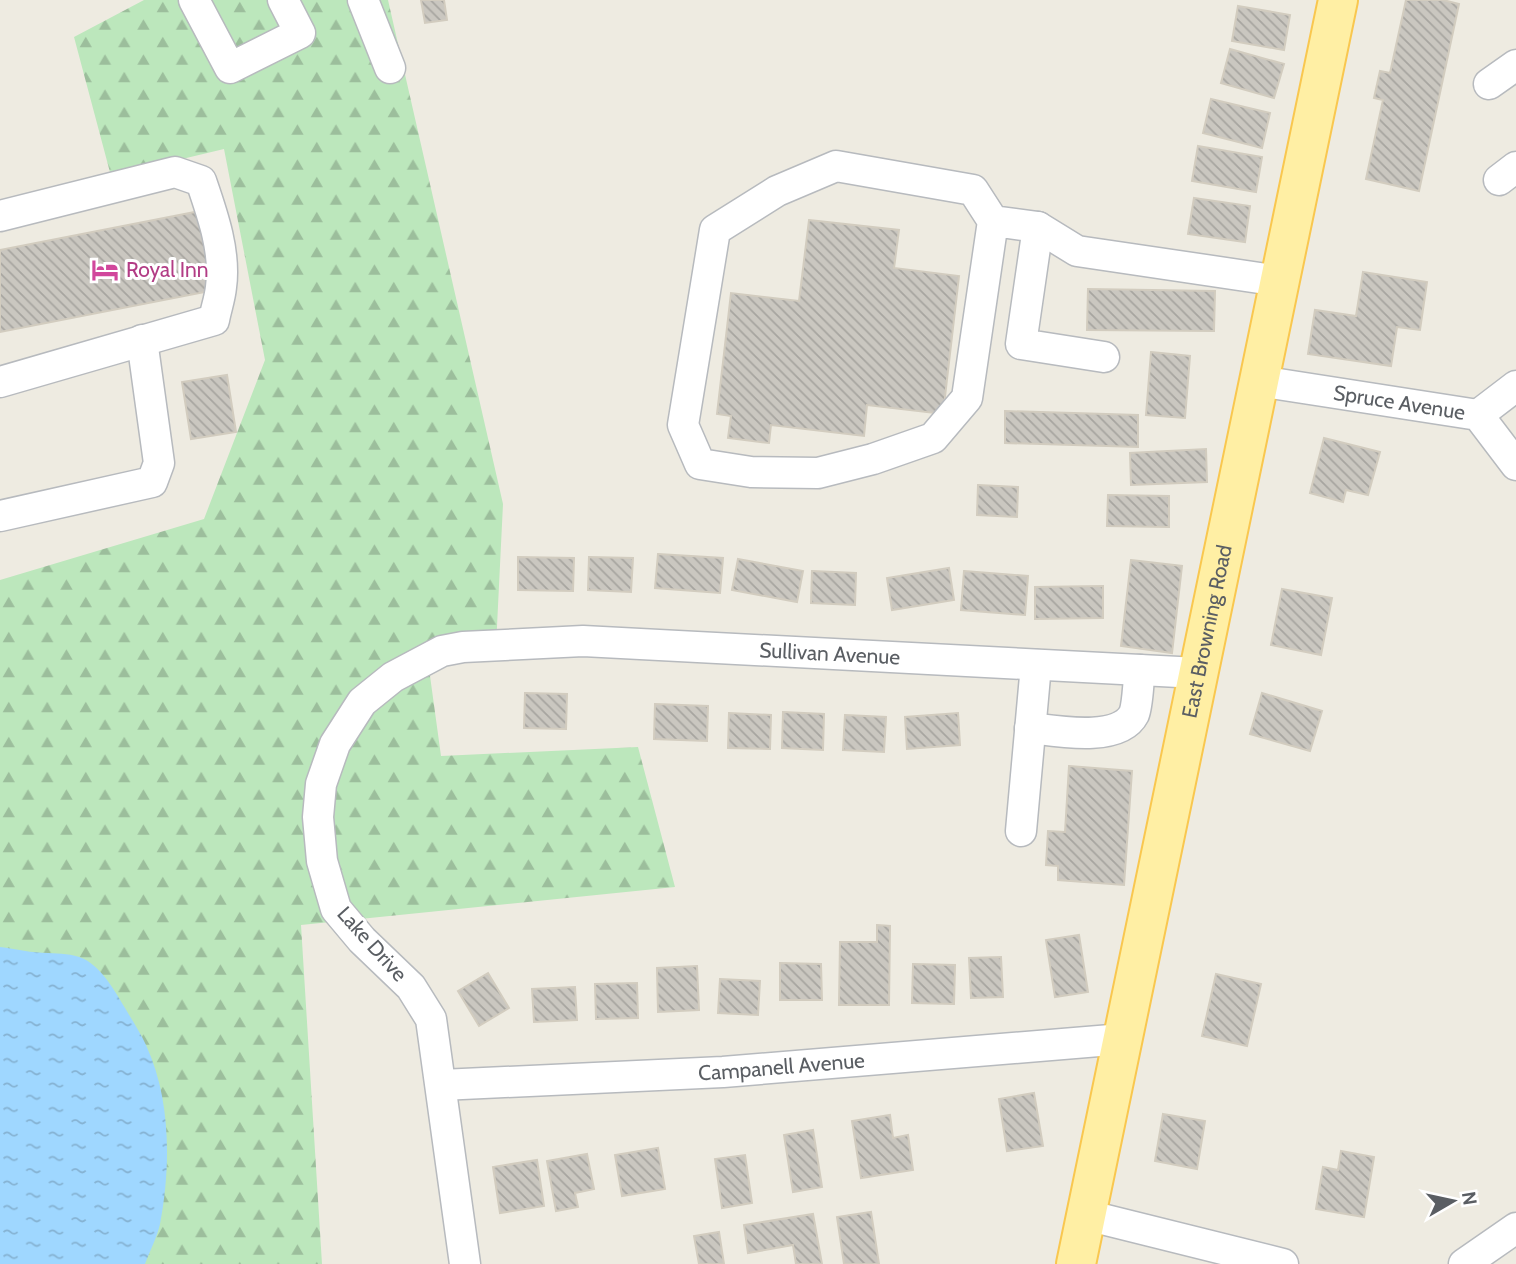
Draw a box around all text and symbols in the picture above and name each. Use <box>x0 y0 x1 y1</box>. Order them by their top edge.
hotel icon: Royal Inn <box>90 255 120 285</box>
place label: Royal Inn <box>126 257 208 282</box>
street label: Spruce Avenue <box>1332 380 1467 425</box>
street label: East Browning Road <box>1176 542 1237 720</box>
street label: Sullivan Avenue <box>759 637 901 669</box>
street label: Lake Drive <box>332 901 413 986</box>
street label: Campanell Avenue <box>698 1047 866 1085</box>
north arrow <box>1418 1166 1488 1236</box>
text: N <box>1457 1190 1482 1207</box>

